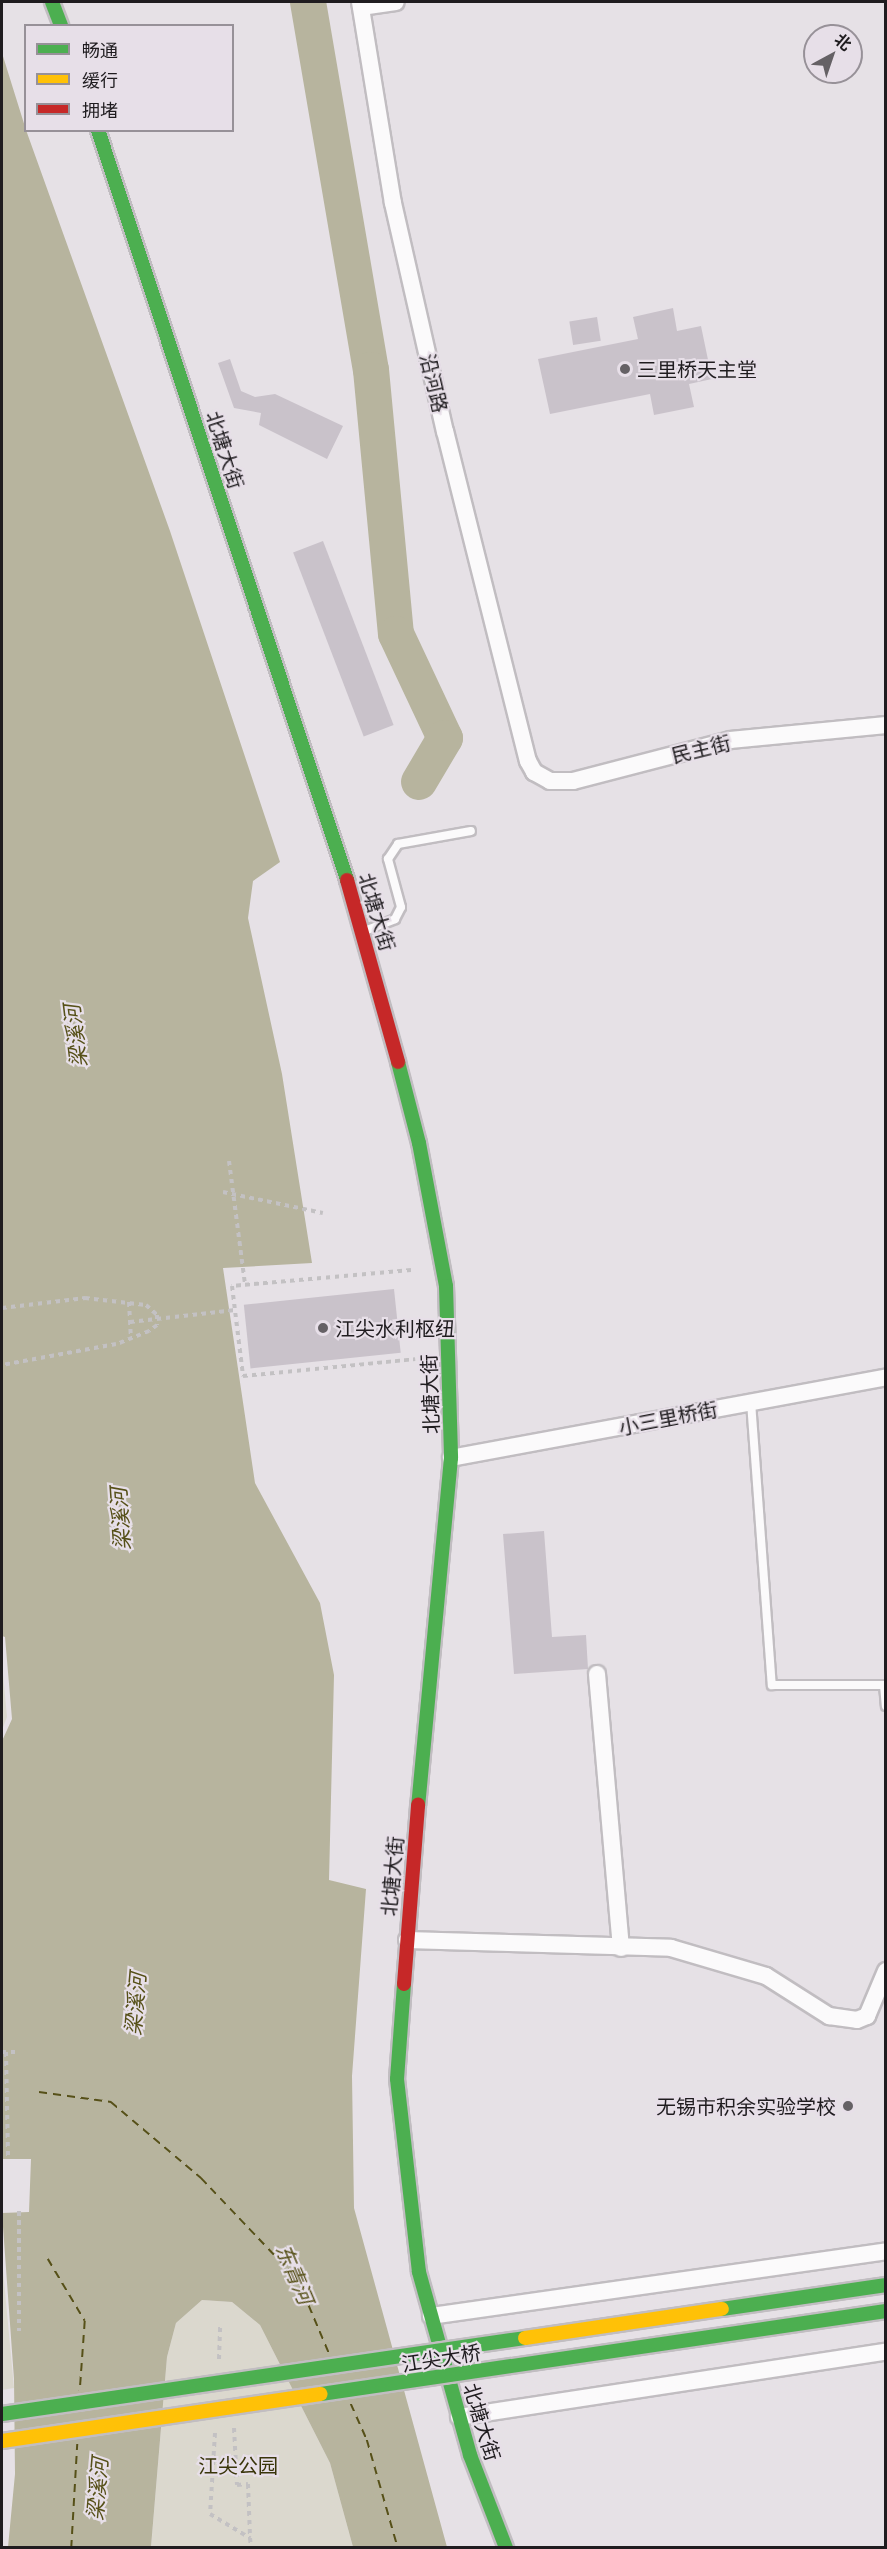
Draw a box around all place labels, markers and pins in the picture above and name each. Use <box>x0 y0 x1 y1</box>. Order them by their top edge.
place label: 三里桥天主堂 <box>637 357 757 381</box>
marker: 三里桥天主堂 <box>618 362 632 376</box>
place label: 江尖水利枢纽 <box>335 1316 455 1340</box>
marker: 江尖水利枢纽 <box>316 1321 330 1335</box>
place label: 无锡市积余实验学校 <box>656 2094 836 2118</box>
marker: 无锡市积余实验学校 <box>841 2099 855 2113</box>

